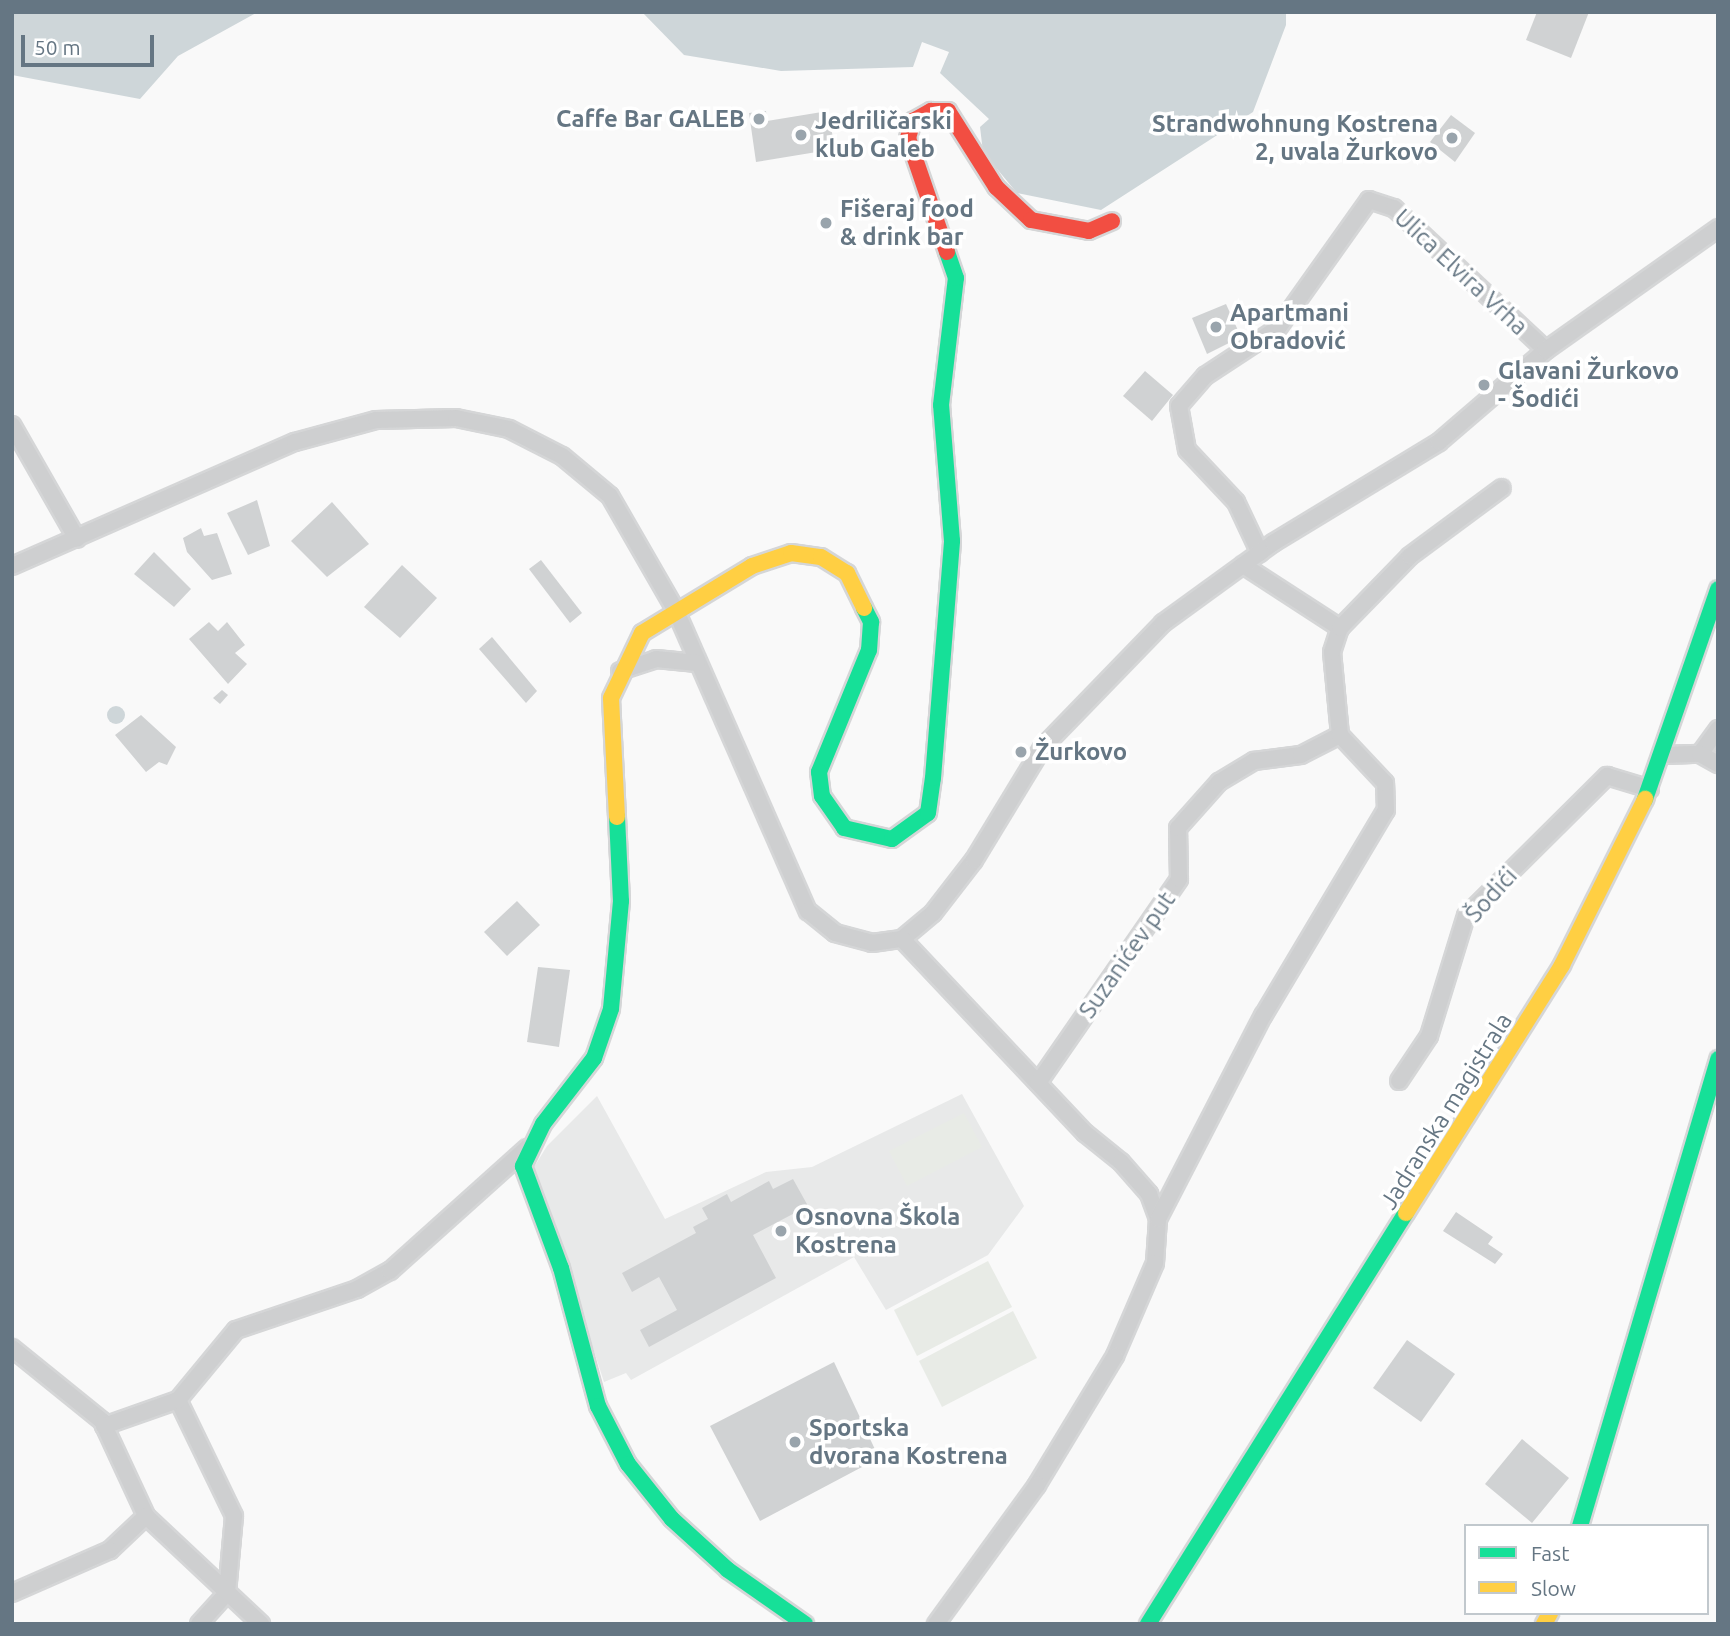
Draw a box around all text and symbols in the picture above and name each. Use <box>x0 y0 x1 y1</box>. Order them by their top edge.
scale bar <box>24 21 158 65</box>
text: 50 m <box>34 35 81 59</box>
place label: Caffe Bar GALEB <box>556 105 745 133</box>
place label: Jedriličarski klub Galeb <box>815 107 952 163</box>
place label: Strandwohnung Kostrena 2, uvala Žurkovo <box>1152 110 1438 166</box>
marker: Caffe Bar GALEB <box>751 111 767 127</box>
marker: Jedriličarski klub Galeb <box>793 127 809 143</box>
marker: Strandwohnung Kostrena 2, uvala Žurkovo <box>1444 130 1460 146</box>
place label: Fišeraj food & drink bar <box>840 195 974 251</box>
street label: Ulica Elvira Vrha <box>1388 203 1534 341</box>
marker: Fišeraj food & drink bar <box>818 215 834 231</box>
place label: Apartmani Obradović <box>1230 299 1349 355</box>
marker: Apartmani Obradović <box>1208 319 1224 335</box>
place label: Glavani Žurkovo - Šodići <box>1498 357 1679 413</box>
marker: Glavani Žurkovo - Šodići <box>1476 377 1492 393</box>
place label: Žurkovo <box>1035 738 1127 766</box>
marker: Žurkovo <box>1013 744 1029 760</box>
street label: Šodići <box>1459 862 1523 928</box>
street label: Suzanićev put <box>1073 886 1181 1024</box>
street label: Jadranska magistrala <box>1374 1007 1518 1215</box>
place label: Osnovna Škola Kostrena <box>795 1203 960 1259</box>
marker: Osnovna Škola Kostrena <box>773 1223 789 1239</box>
place label: Sportska dvorana Kostrena <box>809 1414 1008 1470</box>
marker: Sportska dvorana Kostrena <box>787 1434 803 1450</box>
legend <box>1464 1524 1709 1615</box>
text: Fast <box>1531 1541 1569 1565</box>
text: Slow <box>1531 1576 1576 1600</box>

